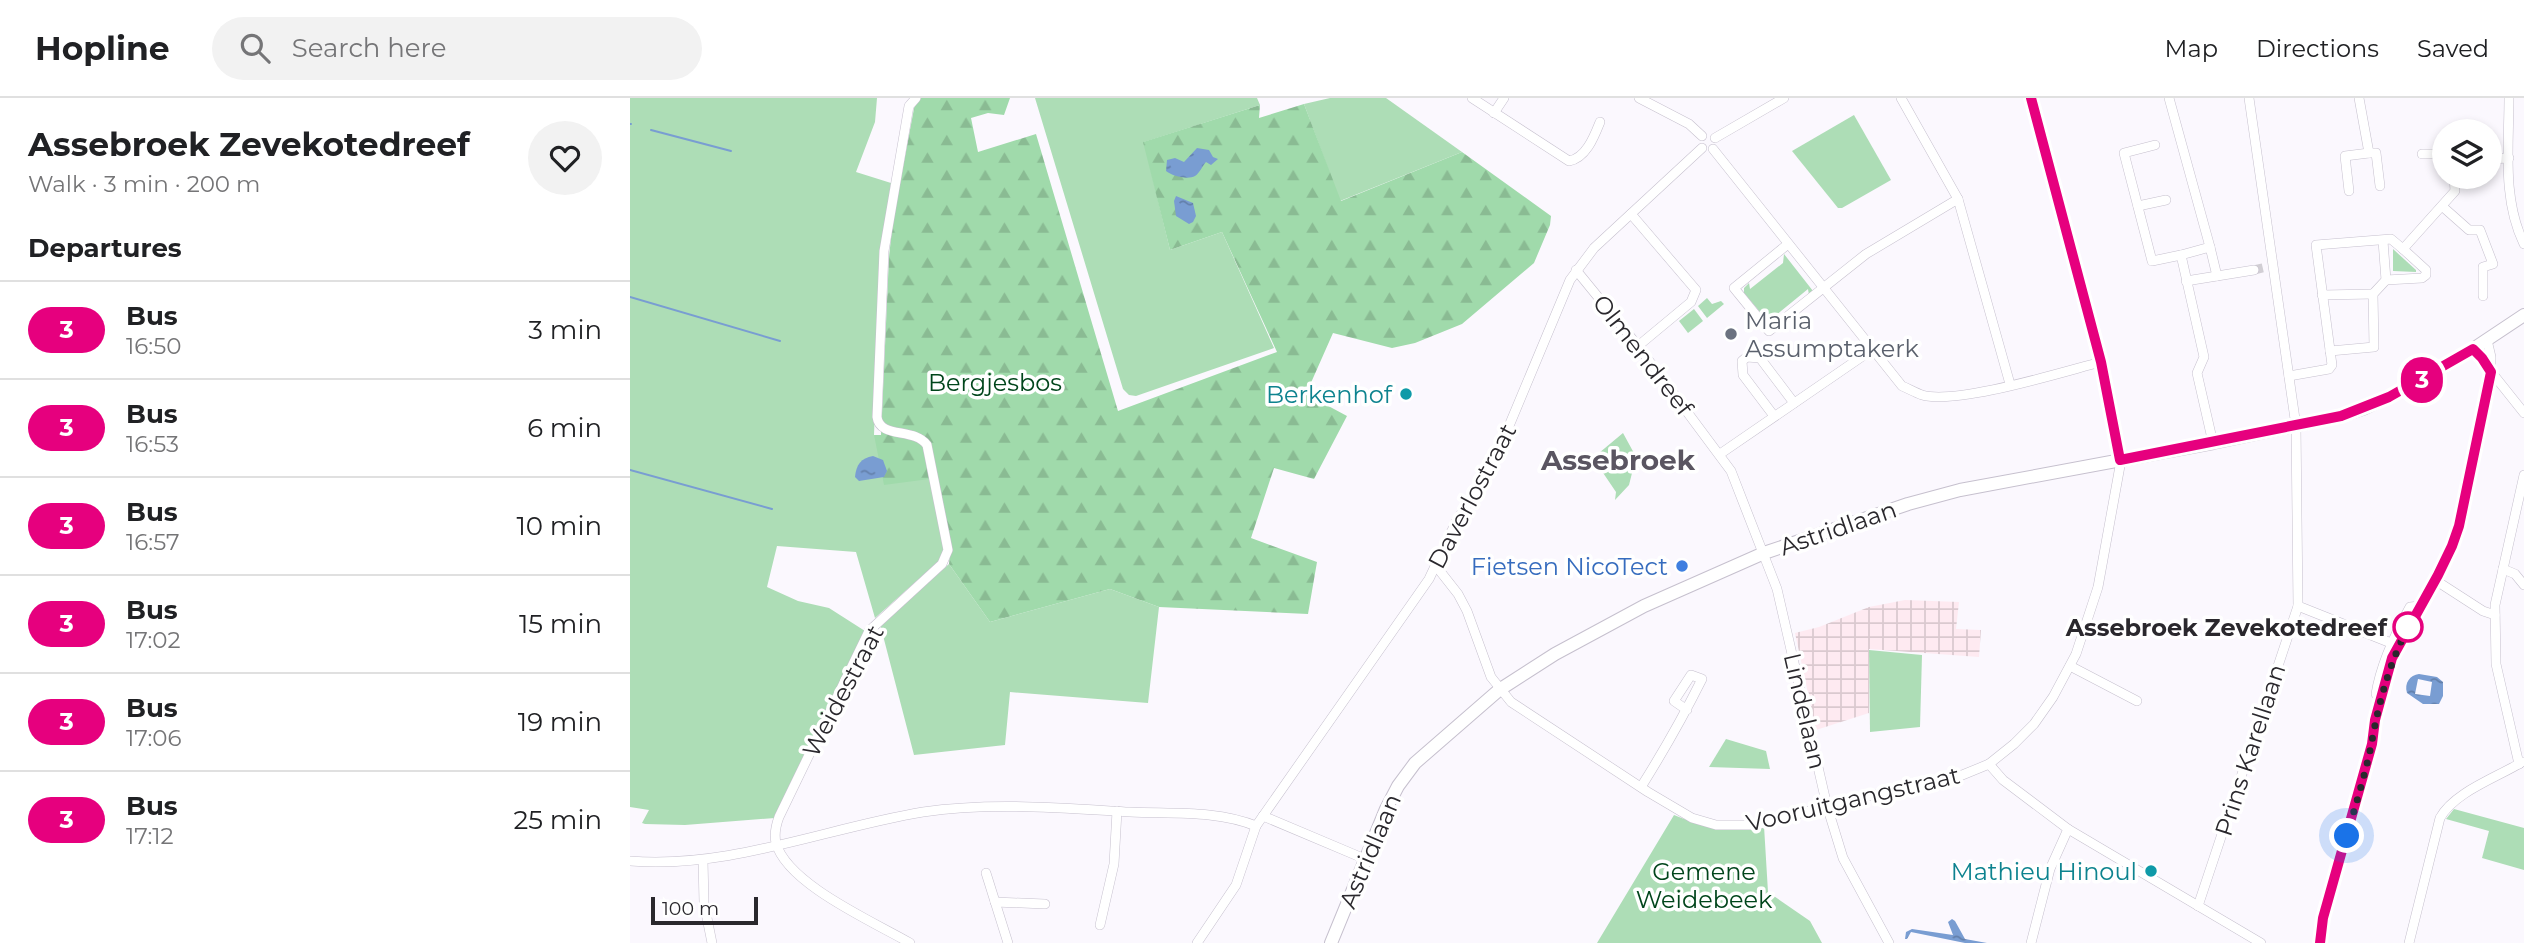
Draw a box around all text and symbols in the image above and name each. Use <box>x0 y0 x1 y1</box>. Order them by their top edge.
search box <box>212 17 702 80</box>
text: Hopline <box>35 28 170 68</box>
icon: search <box>236 29 274 67</box>
text: Search here <box>292 32 446 64</box>
text: Map <box>2165 34 2218 63</box>
text: Directions <box>2256 34 2379 63</box>
text: Saved <box>2417 34 2489 63</box>
map controls <box>2432 119 2502 189</box>
button: layers <box>2432 119 2502 189</box>
button: heart <box>528 121 602 195</box>
text: Assebroek Zevekotedreef <box>28 124 470 164</box>
text: Walk · 3 min · 200 m <box>28 170 261 198</box>
text: Departures <box>28 232 182 264</box>
street label: Olmendreef <box>1587 289 1700 422</box>
text: Bus <box>126 300 178 332</box>
place label: Maria Assumptakerk <box>1745 306 1920 363</box>
text: 3 min <box>528 314 602 346</box>
text: 3 <box>59 315 74 344</box>
marker: Maria Assumptakerk <box>1723 326 1739 342</box>
text: 16:50 <box>126 332 181 360</box>
line badge: 3 <box>2399 357 2445 403</box>
text: 3 <box>2415 365 2429 394</box>
park label: Bergjesbos <box>928 368 1062 397</box>
place label: Berkenhof <box>1266 380 1393 409</box>
marker: Berkenhof <box>1398 386 1414 402</box>
text: Bus <box>126 398 178 430</box>
text: 6 min <box>527 412 602 444</box>
text: 3 <box>59 413 74 442</box>
street label: Daverlostraat <box>1422 418 1522 573</box>
text: 16:53 <box>126 430 179 458</box>
district label: Assebroek <box>1540 443 1696 477</box>
street label: Astridlaan <box>1776 494 1900 562</box>
text: Bus <box>126 496 178 528</box>
text: 10 min <box>516 510 602 542</box>
text: 3 <box>59 511 74 540</box>
text: 16:57 <box>126 528 179 556</box>
place label: Fietsen NicoTect <box>1471 552 1668 581</box>
marker: Fietsen NicoTect <box>1674 558 1690 574</box>
text: Bus <box>126 594 178 626</box>
text: 15 min <box>519 608 602 640</box>
text: 3 <box>59 609 74 638</box>
marker: Assebroek Zevekotedreef <box>2393 612 2423 642</box>
place label: Assebroek Zevekotedreef <box>2065 613 2389 642</box>
street label: Weidestraat <box>796 620 890 762</box>
text: 17:02 <box>126 626 181 654</box>
street label: Lindelaan <box>1778 650 1832 772</box>
street label: Prins Karellaan <box>2209 660 2291 840</box>
text: Bus <box>126 692 178 724</box>
text: 19 min <box>518 706 602 738</box>
text: 3 <box>59 707 74 736</box>
text: 17:06 <box>126 724 182 752</box>
street label: Vooruitgangstraat <box>1743 760 1963 838</box>
street label: Astridlaan <box>1333 789 1407 913</box>
text: Bus <box>126 790 178 822</box>
text: 25 min <box>514 804 602 836</box>
text: 3 <box>59 805 74 834</box>
your location <box>2329 818 2364 853</box>
text: 17:12 <box>126 822 174 850</box>
park label: Gemene Weidebeek <box>1636 857 1773 914</box>
place label: Mathieu Hinoul <box>1951 857 2137 886</box>
marker: Mathieu Hinoul <box>2143 863 2159 879</box>
scale bar <box>651 894 758 926</box>
text: 100 m <box>662 897 719 920</box>

